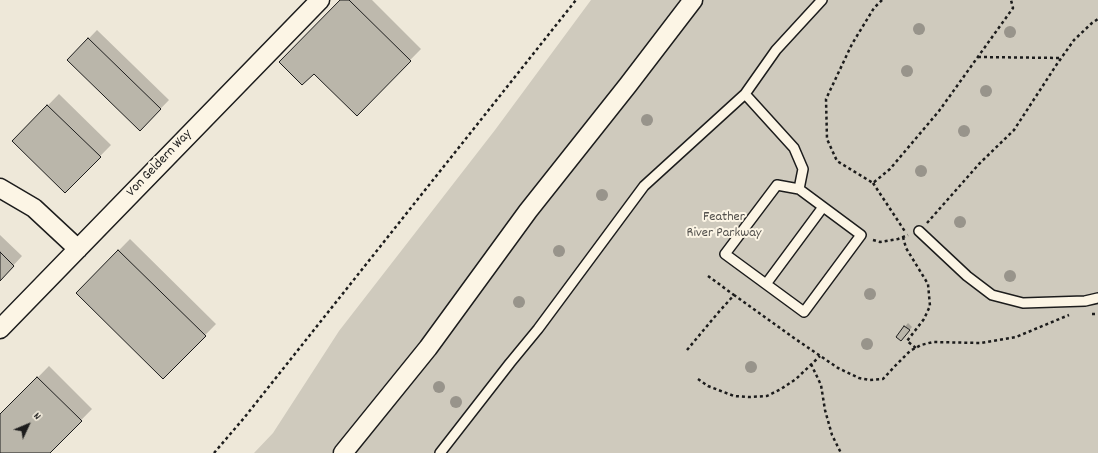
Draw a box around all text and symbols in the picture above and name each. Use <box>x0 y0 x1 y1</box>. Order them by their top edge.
street label: Von Geldern Way <box>124 127 196 201</box>
park label: Feather River Parkway <box>687 210 761 242</box>
north arrow <box>8 405 48 445</box>
text: N <box>29 409 44 424</box>

